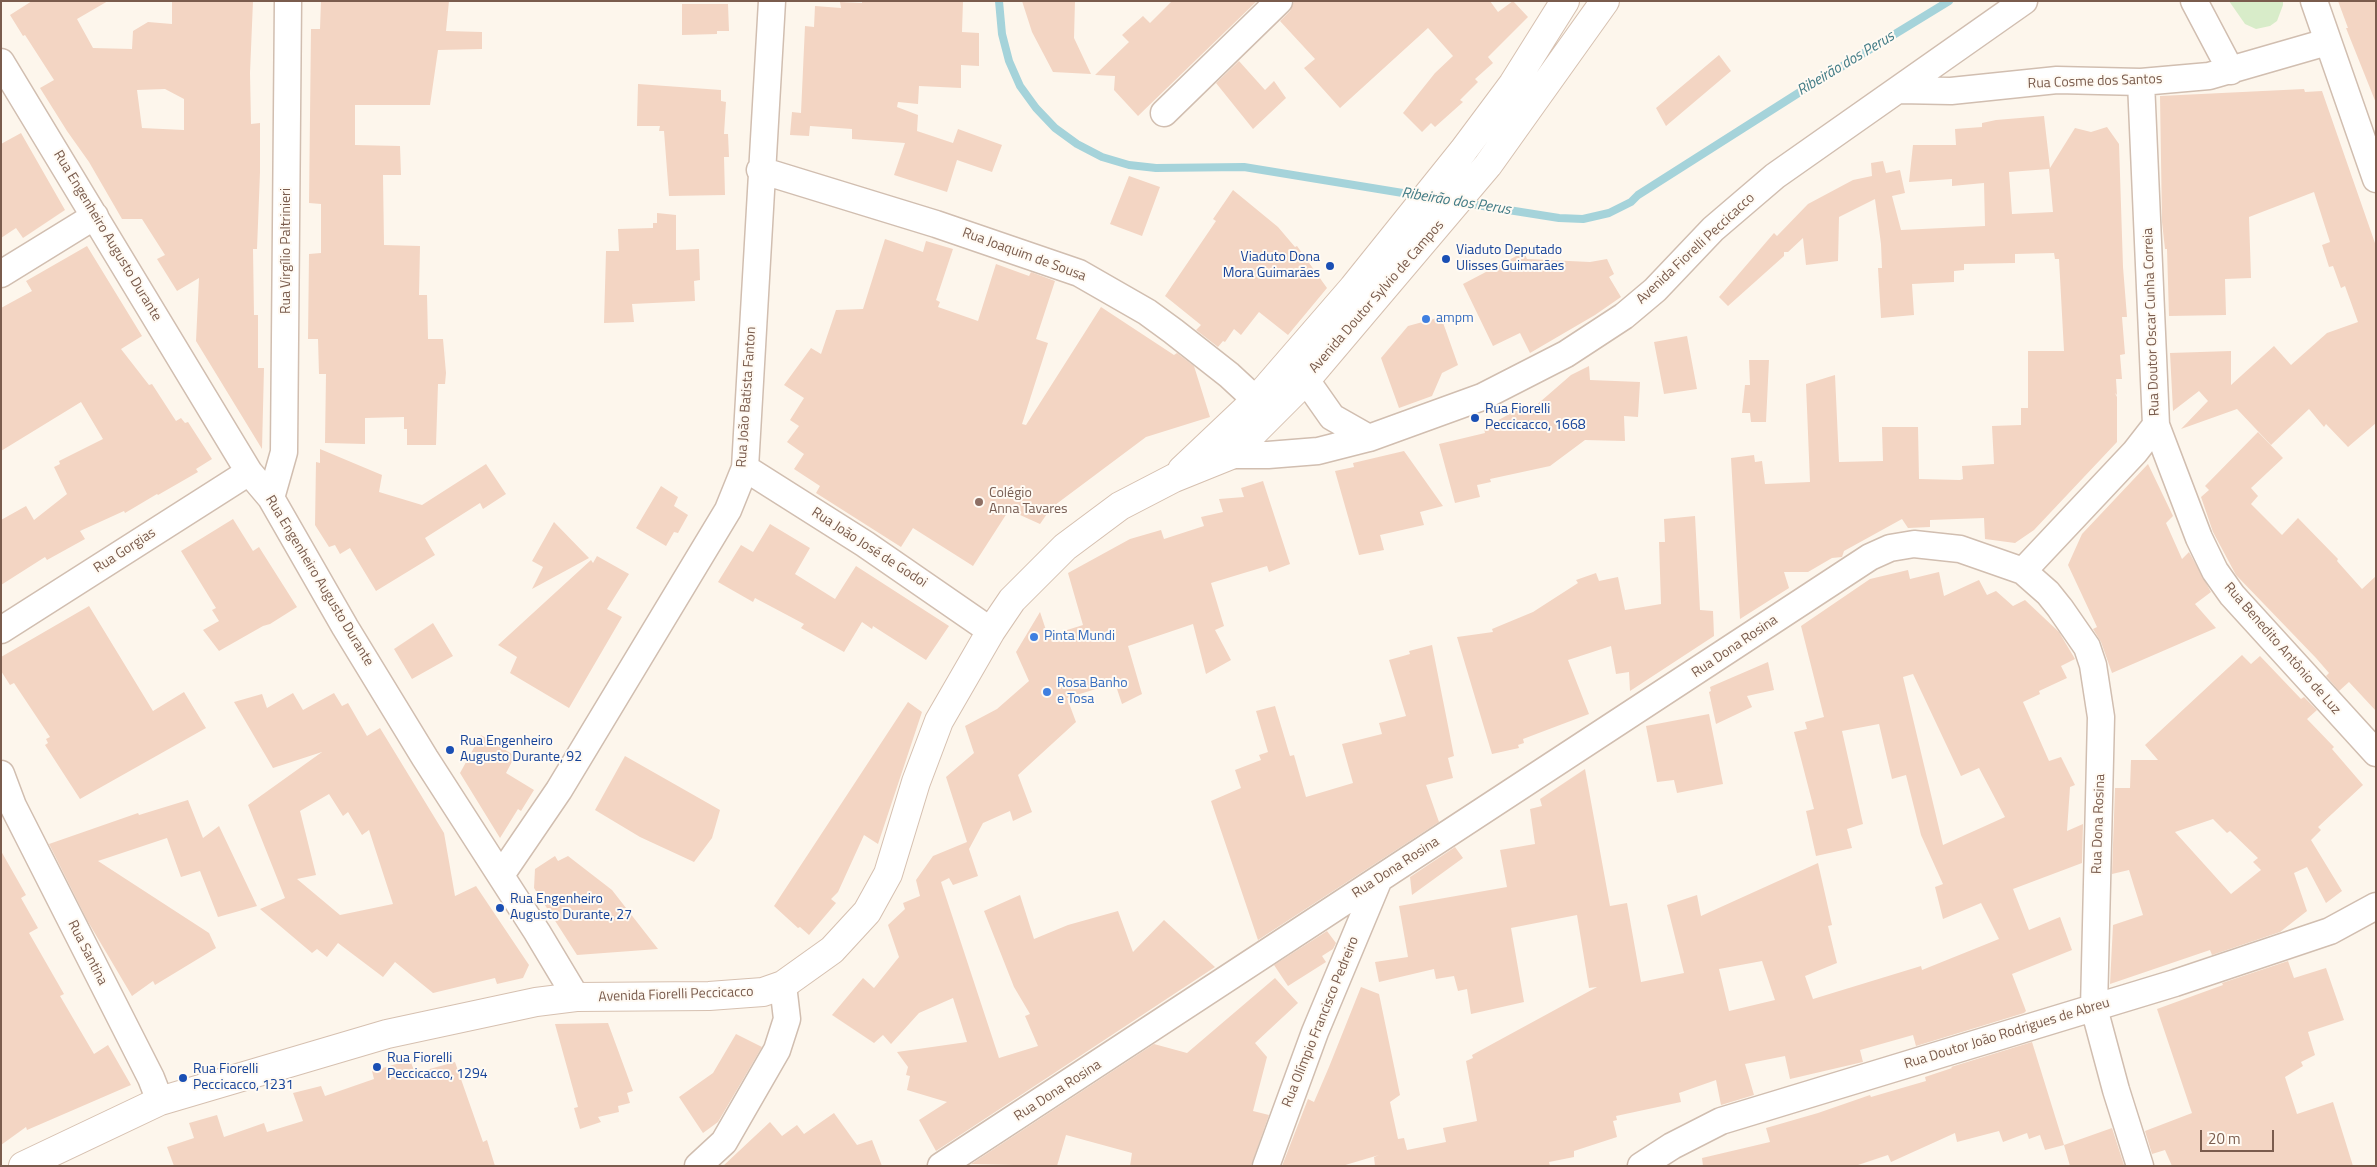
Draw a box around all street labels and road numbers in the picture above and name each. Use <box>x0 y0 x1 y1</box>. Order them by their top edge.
street label: Rua Cosme dos Santos <box>2027 71 2163 93</box>
street label: Rua Engenheiro Augusto Durante <box>49 148 165 324</box>
street label: Rua Virgílio Paltrinieri <box>279 188 295 314</box>
street label: Avenida Fiorelli Peccicacco <box>1634 190 1758 308</box>
street label: Avenida Doutor Sylvio de Campos <box>1306 217 1448 377</box>
street label: Rua Joaquim de Sousa <box>960 225 1088 285</box>
street label: Rua Doutor Oscar Cunha Correia <box>2140 227 2164 417</box>
street label: Rua João Batista Fanton <box>734 326 760 468</box>
street label: Rua Engenheiro Augusto Durante <box>261 493 377 669</box>
street label: Rua João José de Godoi <box>808 504 930 592</box>
street label: Rua Gorgias <box>91 525 159 577</box>
street label: Rua Benedito Antônio de Luz <box>2220 580 2344 718</box>
street label: Rua Dona Rosina <box>1689 612 1781 682</box>
street label: Rua Dona Rosina <box>2089 774 2109 874</box>
street label: Rua Dona Rosina <box>1349 834 1443 902</box>
street label: Rua Santina <box>63 918 111 988</box>
street label: Rua Olímpio Francisco Pedreiro <box>1279 934 1363 1110</box>
street label: Avenida Fiorelli Peccicacco <box>598 984 754 1006</box>
street label: Rua Doutor João Rodrigues de Abreu <box>1902 995 2112 1073</box>
street label: Rua Dona Rosina <box>1011 1057 1105 1125</box>

